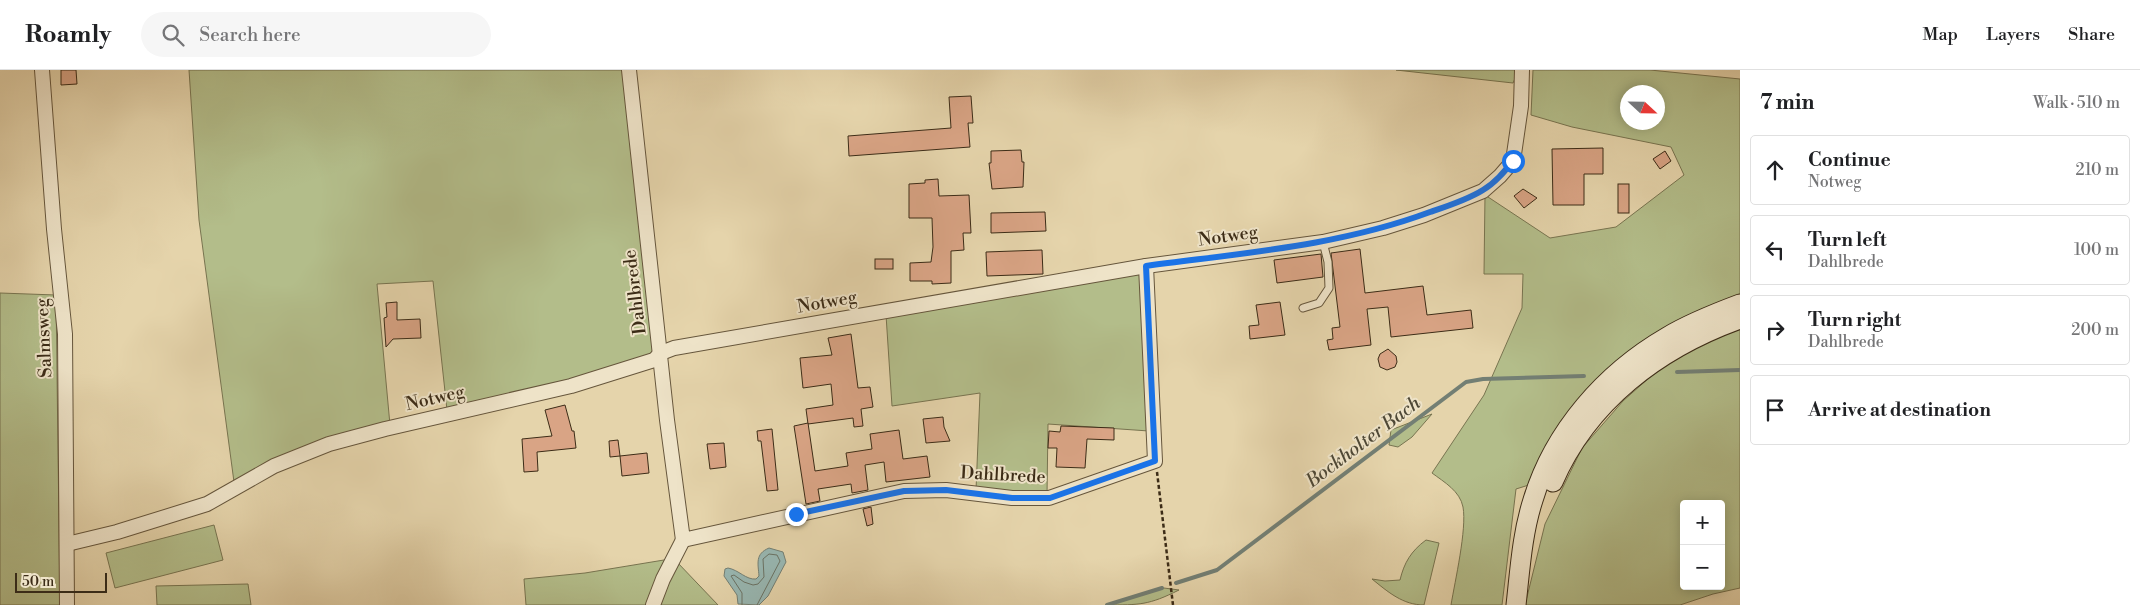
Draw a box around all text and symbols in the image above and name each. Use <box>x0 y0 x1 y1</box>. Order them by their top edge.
search box <box>141 12 491 57</box>
text: Roamly <box>25 20 111 50</box>
icon: search <box>159 21 187 49</box>
text: Search here <box>199 23 301 47</box>
text: Map <box>1923 23 1958 46</box>
text: Layers <box>1986 23 2040 46</box>
text: Share <box>2068 23 2115 46</box>
north arrow <box>1620 85 1665 130</box>
text: 7 min <box>1760 90 1814 116</box>
text: Walk · 510 m <box>2033 93 2120 113</box>
text: Continue <box>1808 148 1891 172</box>
route start <box>1502 150 1525 173</box>
icon: ahead <box>1761 156 1789 184</box>
text: 210 m <box>2075 160 2119 180</box>
text: Notweg <box>1808 172 1862 192</box>
street label: Notweg <box>1197 220 1260 252</box>
text: Turn left <box>1808 228 1887 252</box>
icon: left <box>1761 236 1789 264</box>
text: 100 m <box>2074 240 2119 260</box>
street label: Dahlbrede <box>618 248 652 336</box>
text: Dahlbrede <box>1808 252 1884 272</box>
street label: Notweg <box>795 285 859 319</box>
street label: Salmsweg <box>30 297 58 378</box>
text: Turn right <box>1808 308 1901 332</box>
icon: right <box>1761 316 1789 344</box>
text: 200 m <box>2071 320 2119 340</box>
text: Dahlbrede <box>1808 332 1884 352</box>
street label: Notweg <box>403 380 468 416</box>
water label: Bockholter Bach <box>1300 391 1426 494</box>
icon: arrive <box>1761 396 1789 424</box>
text: Arrive at destination <box>1808 398 1991 422</box>
street label: Dahlbrede <box>960 461 1046 489</box>
map controls <box>1680 500 1725 590</box>
button: + <box>1680 500 1725 545</box>
route end <box>785 503 808 526</box>
button: − <box>1680 545 1725 590</box>
scale bar <box>15 570 108 593</box>
text: 50 m <box>22 573 54 591</box>

